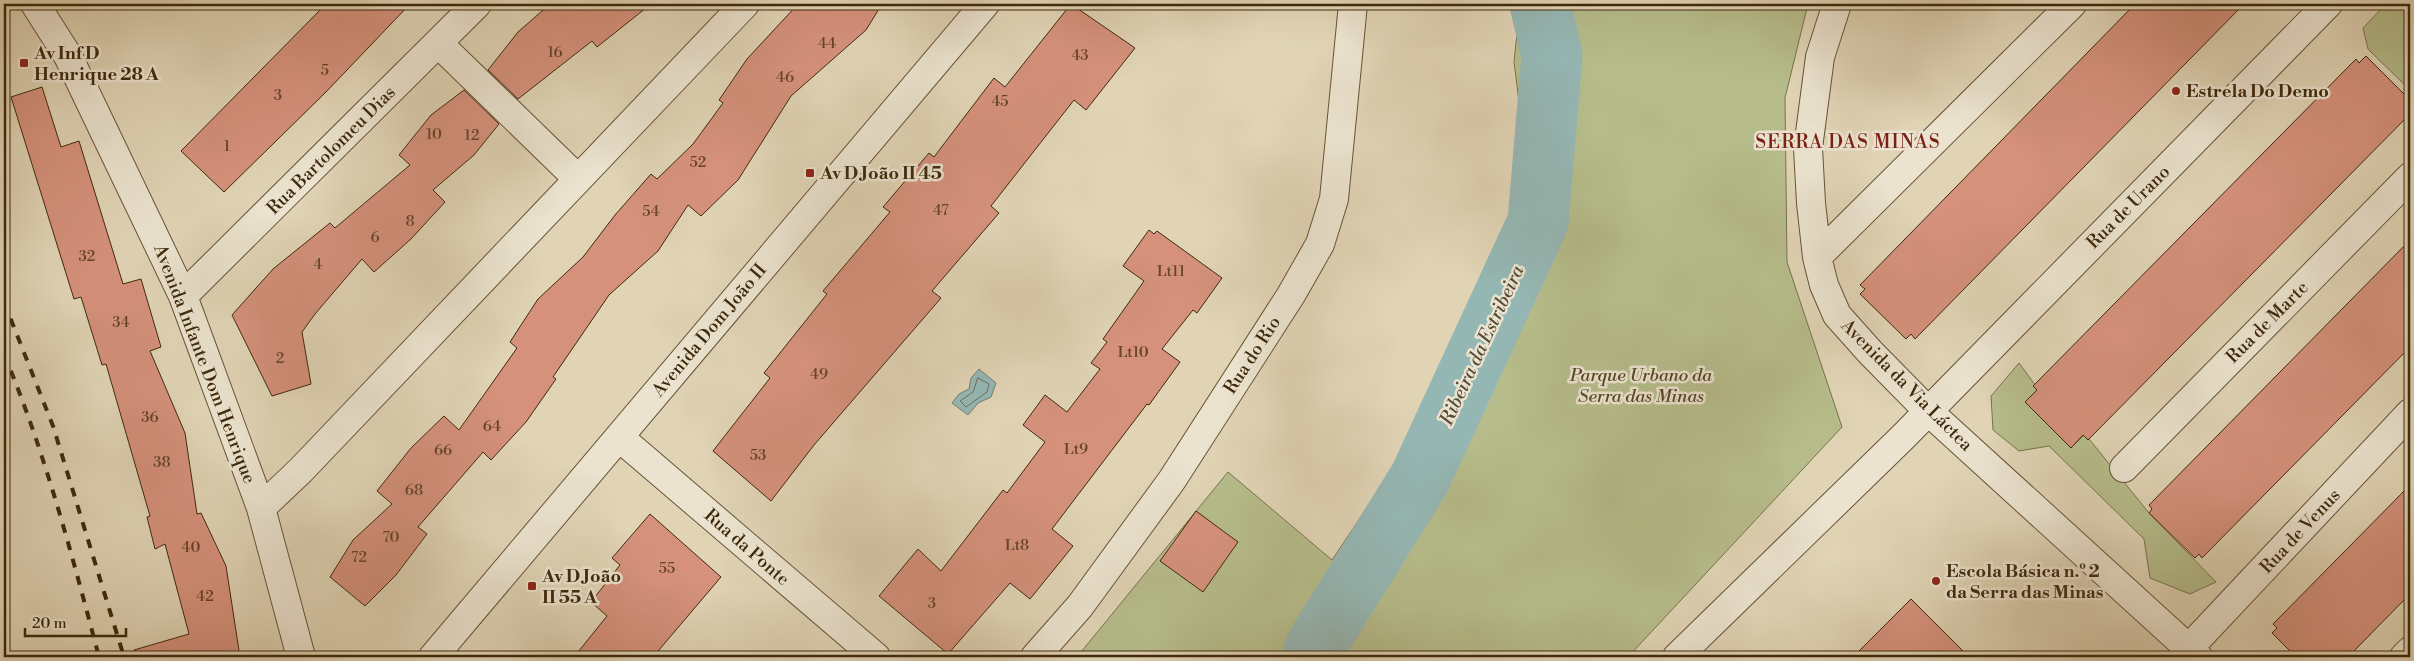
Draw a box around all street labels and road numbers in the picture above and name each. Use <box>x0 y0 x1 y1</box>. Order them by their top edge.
street label: Rua Bartolomeu Dias <box>262 81 401 220</box>
street label: Rua de Urano <box>2082 161 2175 254</box>
street label: Avenida Infante Dom Henrique <box>148 240 261 487</box>
street label: Avenida Dom João II <box>646 259 772 402</box>
street label: Rua de Marte <box>2221 276 2313 368</box>
street label: Rua do Rio <box>1219 312 1286 398</box>
street label: Avenida da Via Láctea <box>1835 314 1978 457</box>
street label: Rua de Venus <box>2255 484 2346 579</box>
street label: Rua da Ponte <box>699 504 794 591</box>

